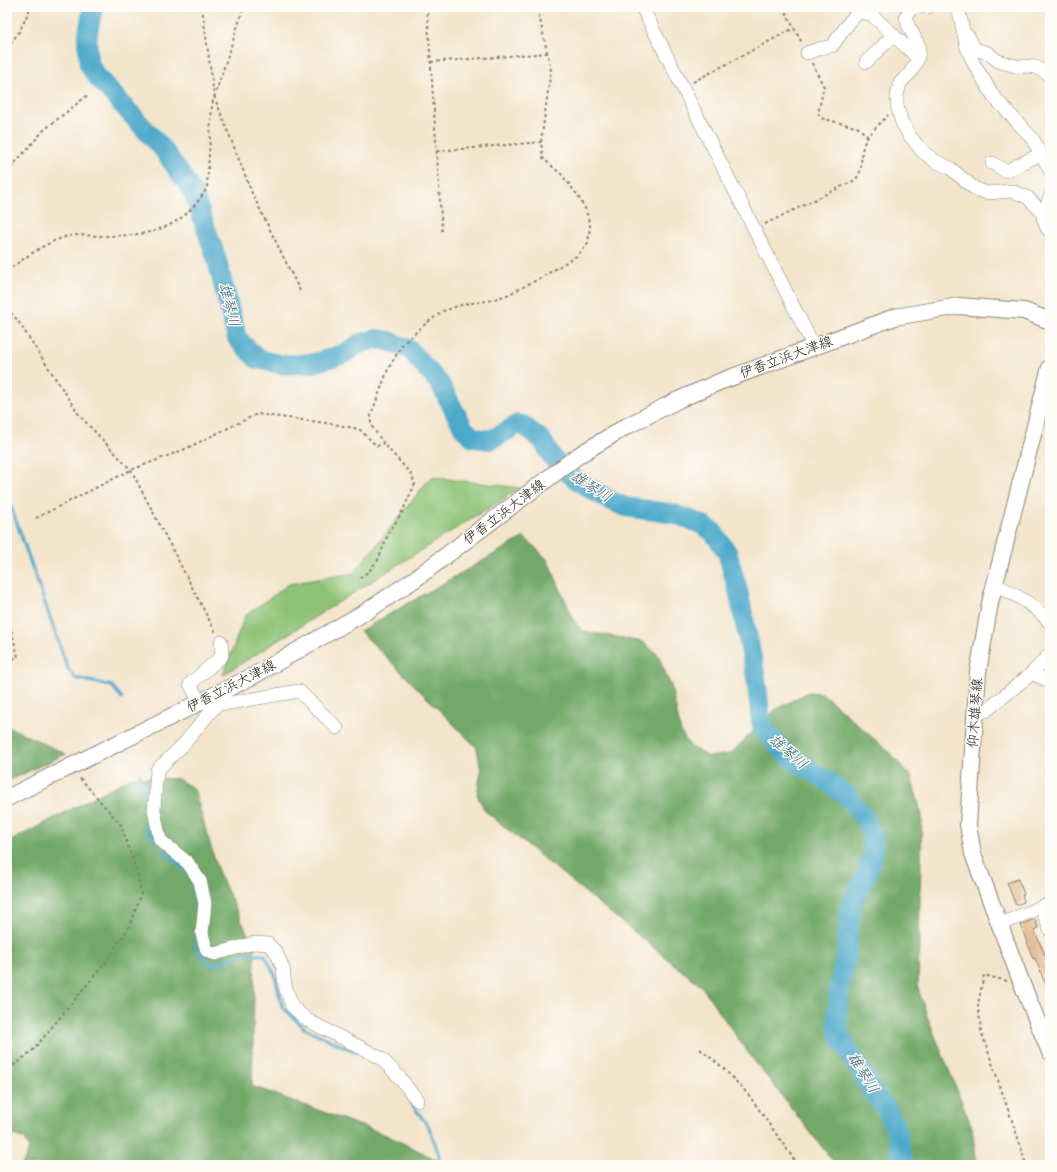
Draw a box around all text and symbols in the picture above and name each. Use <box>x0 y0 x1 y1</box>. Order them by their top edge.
water label: 雄琴川 <box>214 281 244 329</box>
street label: 伊香立浜大津線 <box>737 332 835 382</box>
water label: 雄琴川 <box>567 467 615 507</box>
street label: 伊香立浜大津線 <box>460 476 548 548</box>
street label: 伊香立浜大津線 <box>183 656 279 716</box>
street label: 仰木雄琴線 <box>964 677 986 749</box>
water label: 雄琴川 <box>765 730 811 774</box>
water label: 雄琴川 <box>843 1049 883 1097</box>

